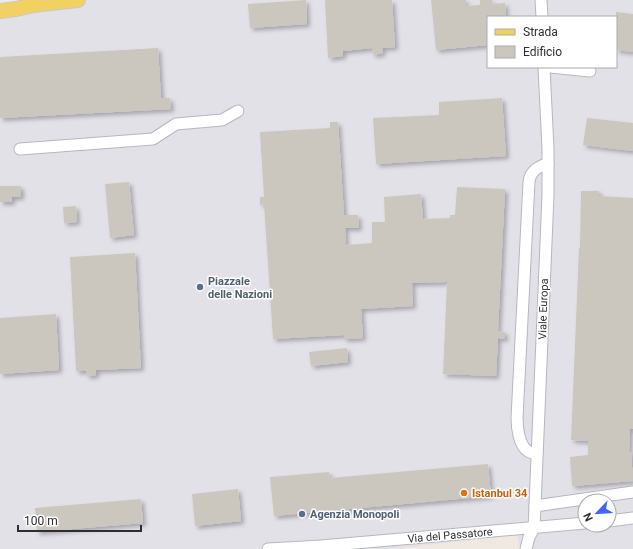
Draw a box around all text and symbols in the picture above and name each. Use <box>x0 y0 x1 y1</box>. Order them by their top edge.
legend <box>487 16 617 68</box>
text: Strada <box>523 25 558 39</box>
text: Edificio <box>523 45 562 59</box>
place label: Piazzale delle Nazioni <box>208 275 272 301</box>
street label: Viale Europa <box>536 278 551 340</box>
marker: Piazzale delle Nazioni <box>195 282 205 292</box>
place label: Istanbul 34 <box>472 487 528 500</box>
marker: Istanbul 34 <box>459 488 469 498</box>
north arrow <box>577 493 617 533</box>
scale bar <box>18 507 141 533</box>
place label: Agenzia Monopoli <box>310 508 399 521</box>
marker: Agenzia Monopoli <box>297 509 307 519</box>
text: N <box>581 511 596 523</box>
text: 100 m <box>24 514 58 528</box>
street label: Via del Passatore <box>407 525 493 546</box>

